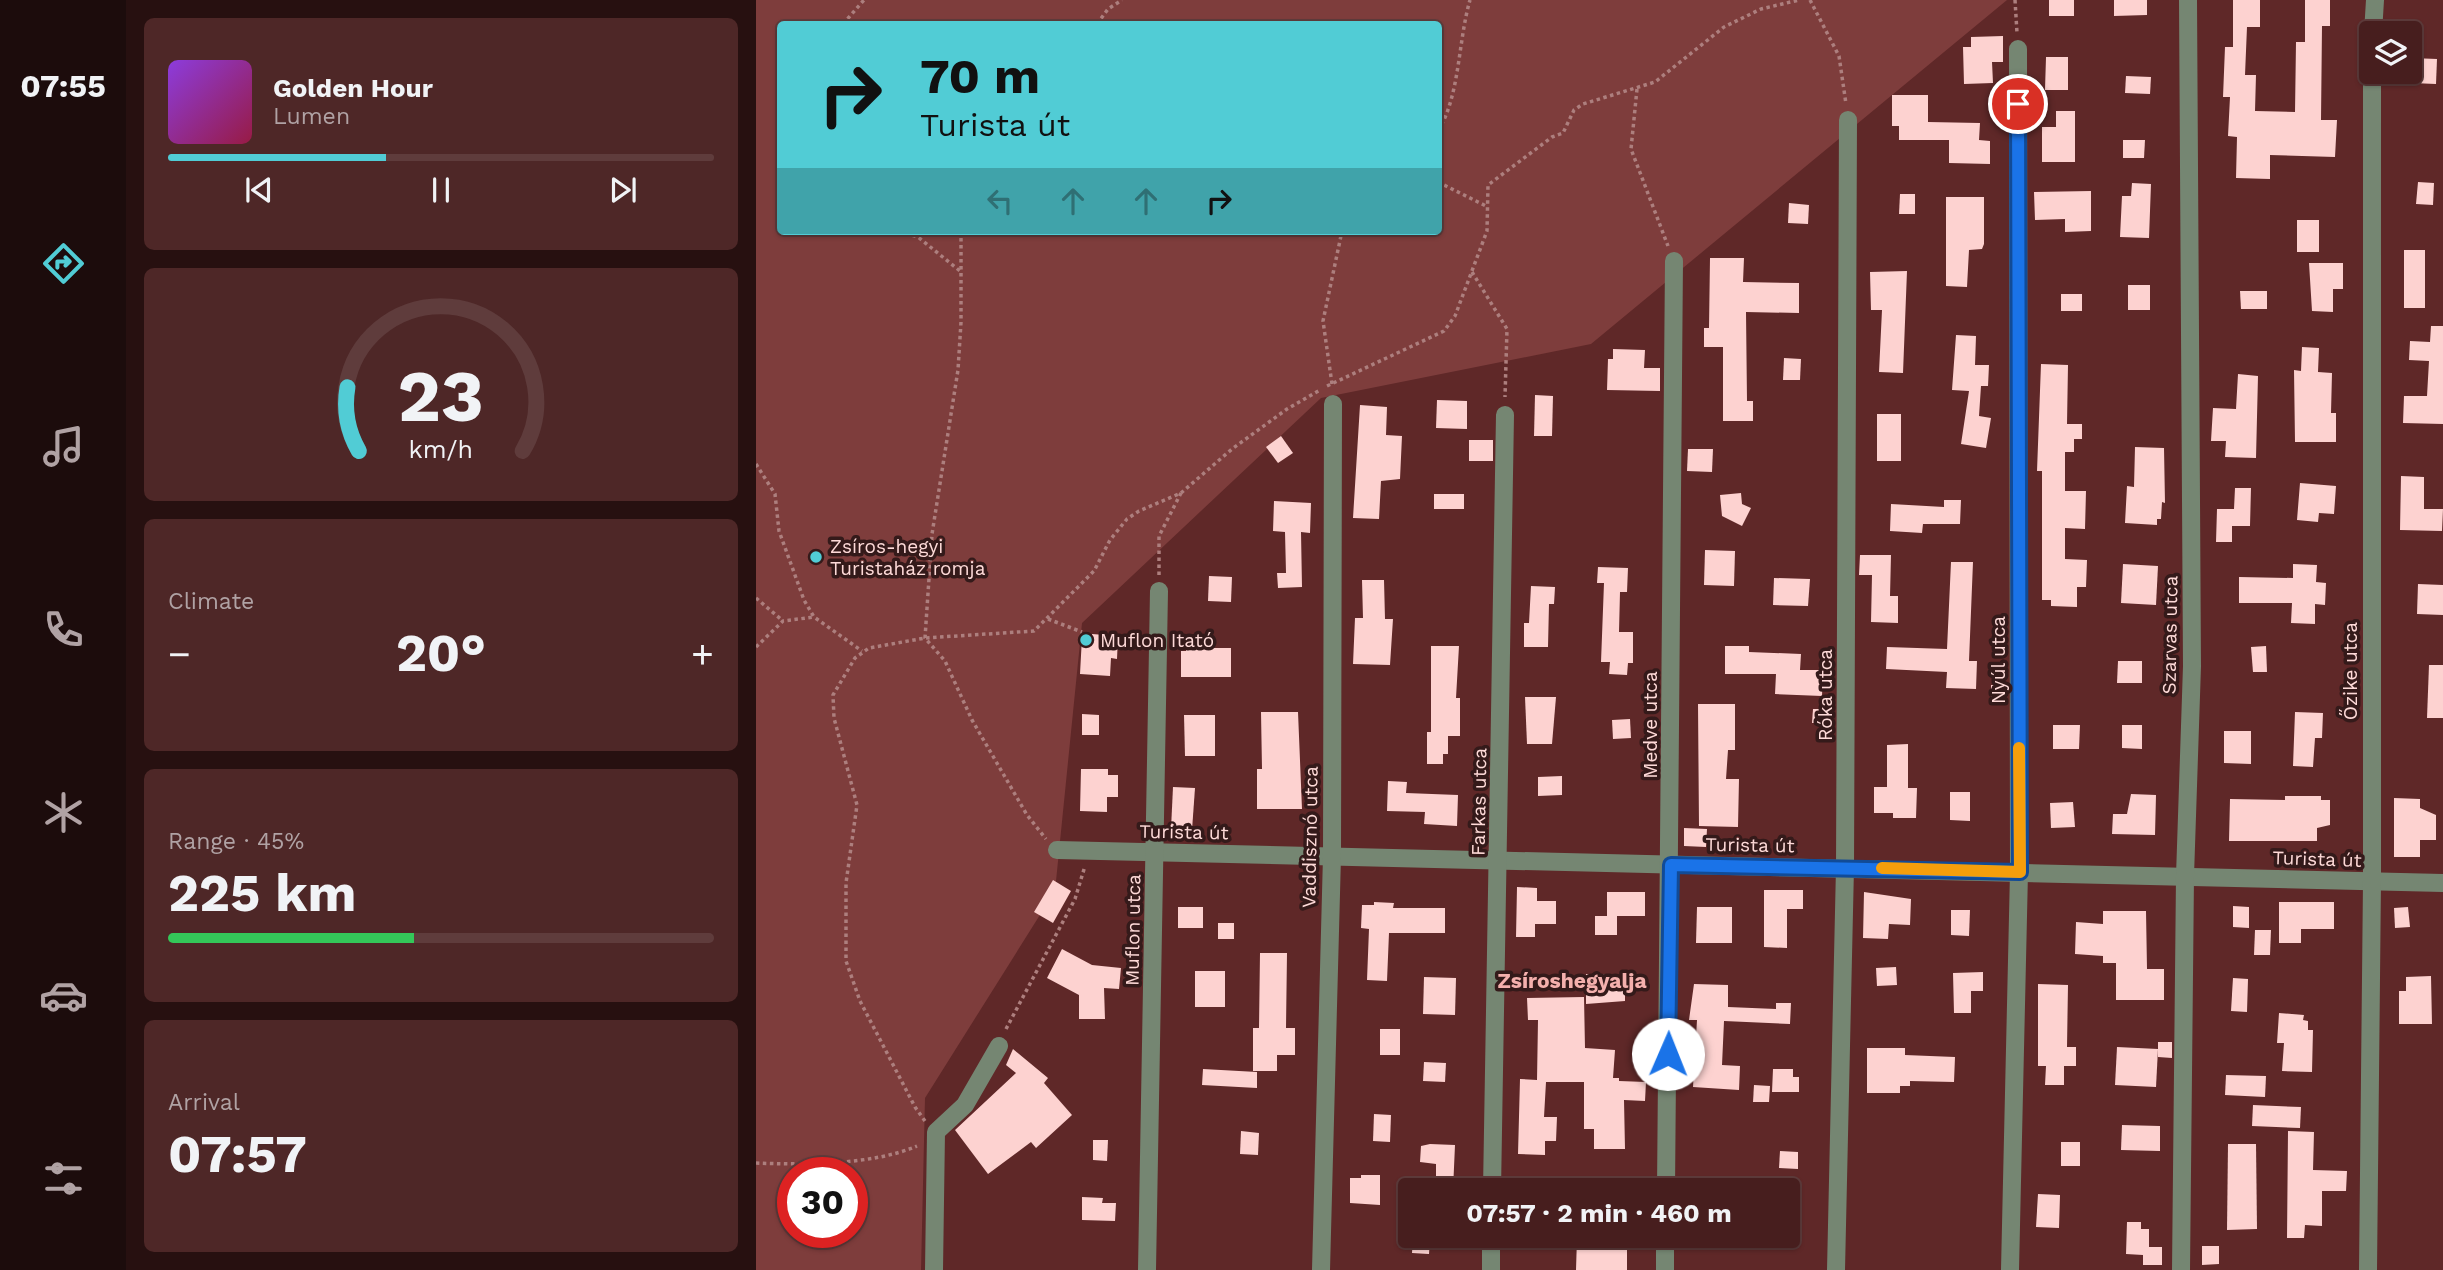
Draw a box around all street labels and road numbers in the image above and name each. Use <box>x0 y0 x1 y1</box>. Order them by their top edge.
street label: Szarvas utca <box>2157 575 2183 695</box>
street label: Nyúl utca <box>1987 616 2010 704</box>
street label: Őzike utca <box>2339 622 2362 720</box>
street label: Róka utca <box>1814 649 1837 741</box>
street label: Medve utca <box>1639 671 1662 779</box>
street label: Farkas utca <box>1467 748 1491 856</box>
street label: Vaddisznó utca <box>1297 766 1323 908</box>
street label: Turista út <box>1139 820 1229 844</box>
street label: Turista út <box>1705 833 1795 857</box>
street label: Turista út <box>2272 846 2362 872</box>
street label: Muflon utca <box>1121 874 1145 986</box>

